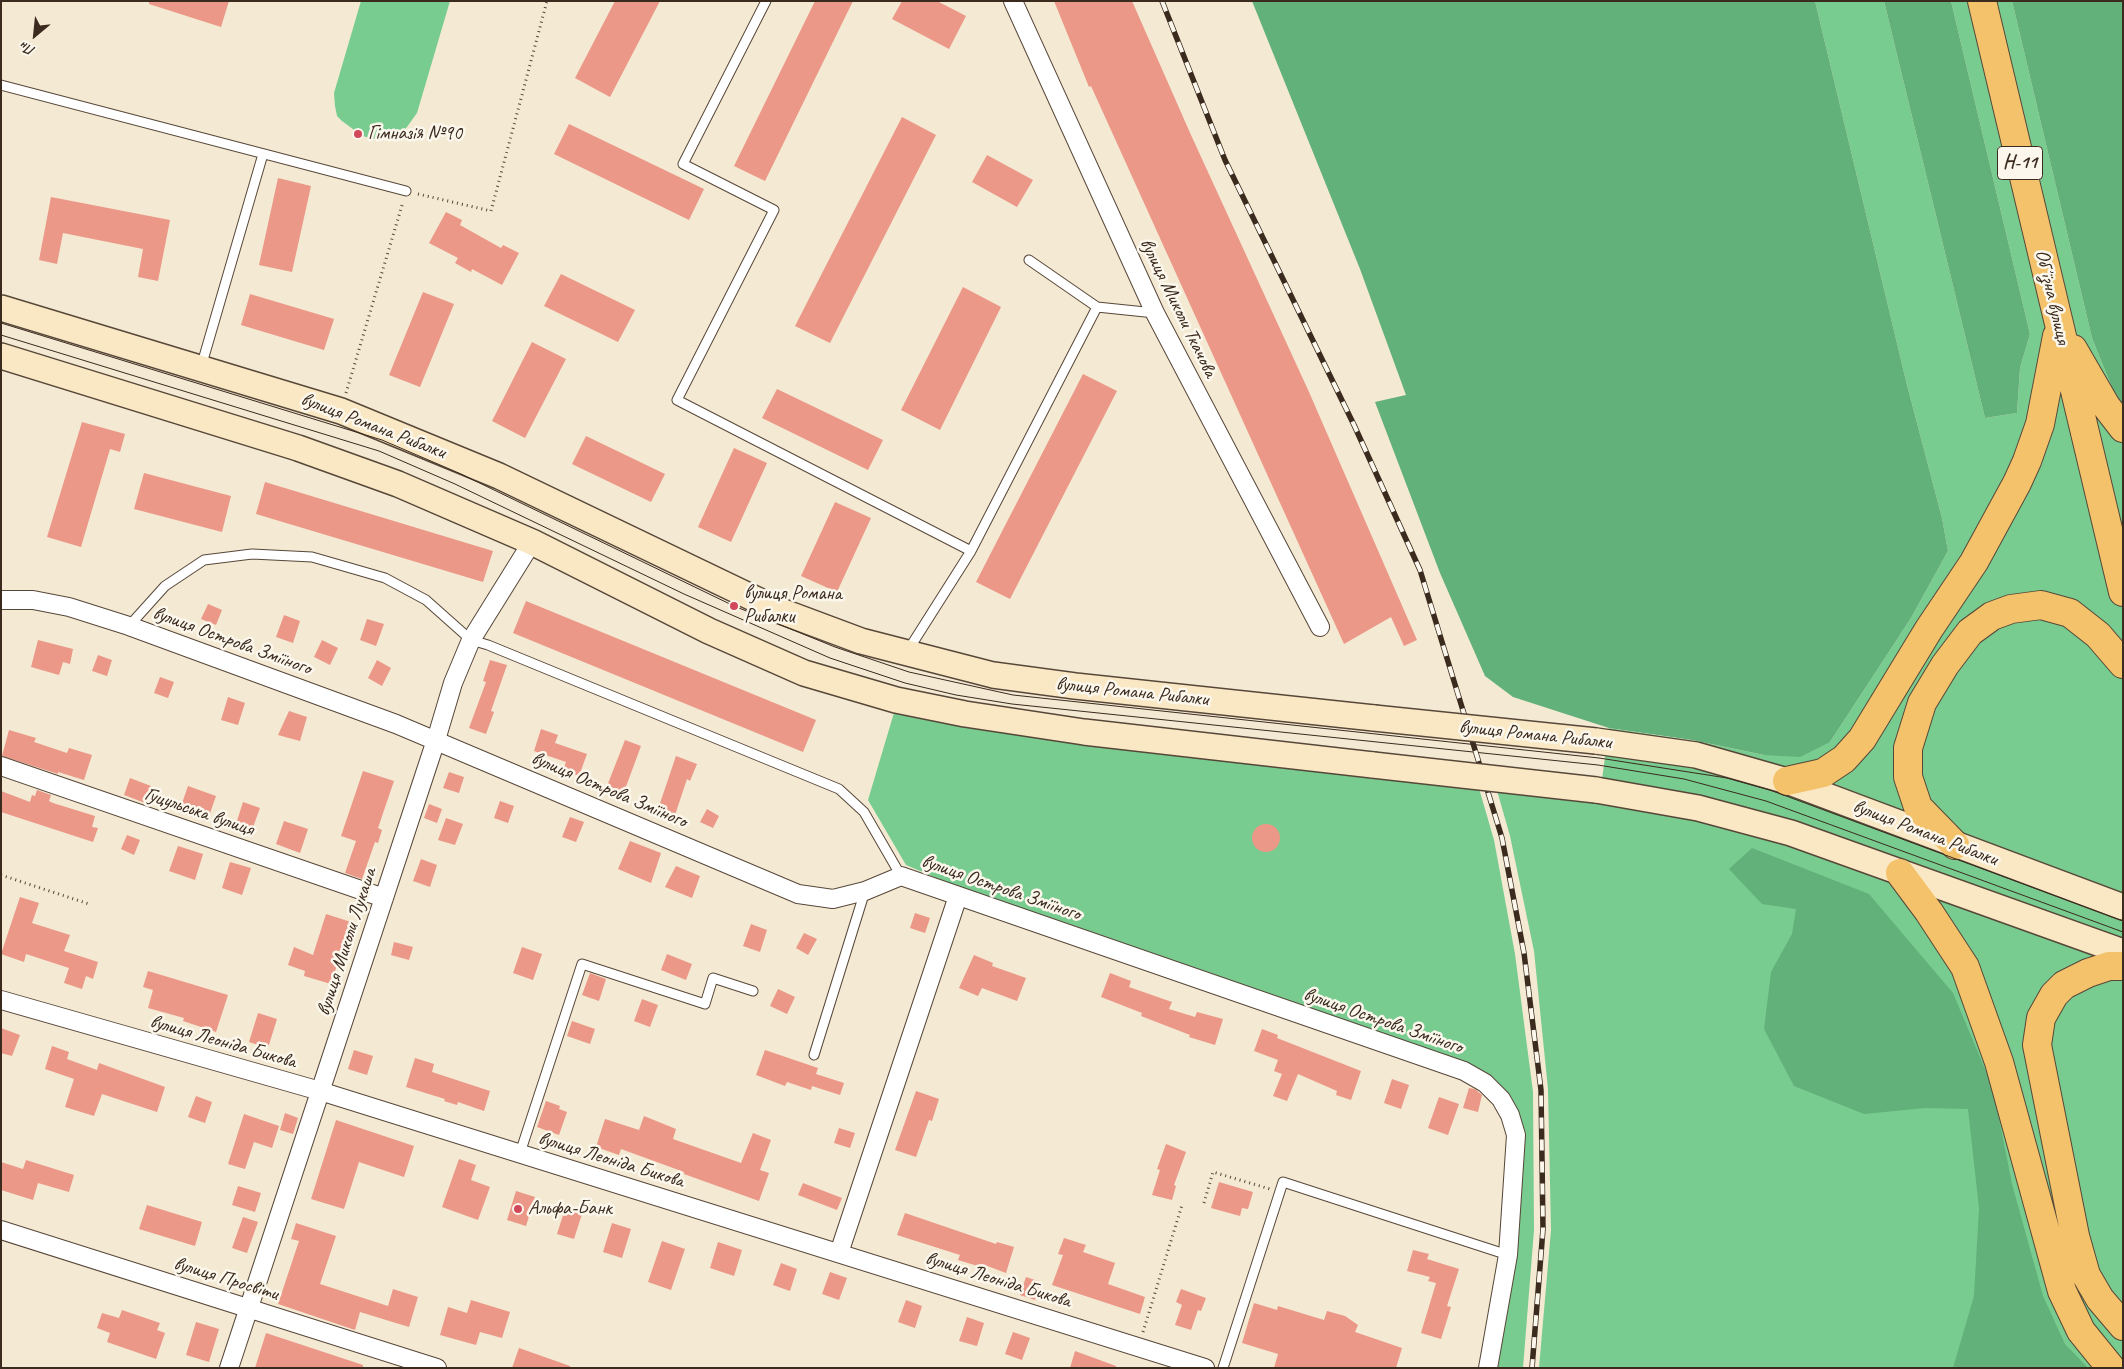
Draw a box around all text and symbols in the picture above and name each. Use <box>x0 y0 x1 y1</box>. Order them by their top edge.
north arrow <box>10 10 60 60</box>
text: Пн <box>17 38 38 60</box>
place label: Гімназія №90 <box>368 122 462 146</box>
marker: Гімназія №90 <box>352 128 364 140</box>
road number: Н-11 <box>1998 146 2042 180</box>
street label: вулиця Миколи Ткачова <box>1134 234 1222 382</box>
street label: Обʼїзна вулиця <box>2029 247 2075 347</box>
street label: вулиця Романа Рибалки <box>297 387 449 465</box>
place label: вулиця Романа Рибалки <box>744 582 842 629</box>
marker: вулиця Романа Рибалки <box>728 600 740 612</box>
street label: вулиця Острова Зміїного <box>150 601 314 681</box>
street label: вулиця Романа Рибалки <box>1055 672 1209 712</box>
street label: вулиця Романа Рибалки <box>1458 715 1612 755</box>
street label: вулиця Острова Зміїного <box>528 746 690 834</box>
street label: Гуцульська вулиця <box>141 782 257 842</box>
street label: вулиця Романа Рибалки <box>1849 794 2001 872</box>
street label: вулиця Острова Зміїного <box>918 850 1084 926</box>
street label: вулиця Миколи Лукаша <box>312 865 382 1019</box>
street label: вулиця Острова Зміїного <box>1300 983 1466 1059</box>
street label: вулиця Леоніда Бикова <box>147 1010 299 1074</box>
street label: вулиця Леоніда Бикова <box>535 1126 687 1194</box>
place label: Альфа-Банк <box>528 1197 612 1221</box>
marker: Альфа-Банк <box>512 1203 524 1215</box>
street label: вулиця Леоніда Бикова <box>922 1246 1074 1314</box>
street label: вулиця Просвіти <box>171 1252 281 1306</box>

